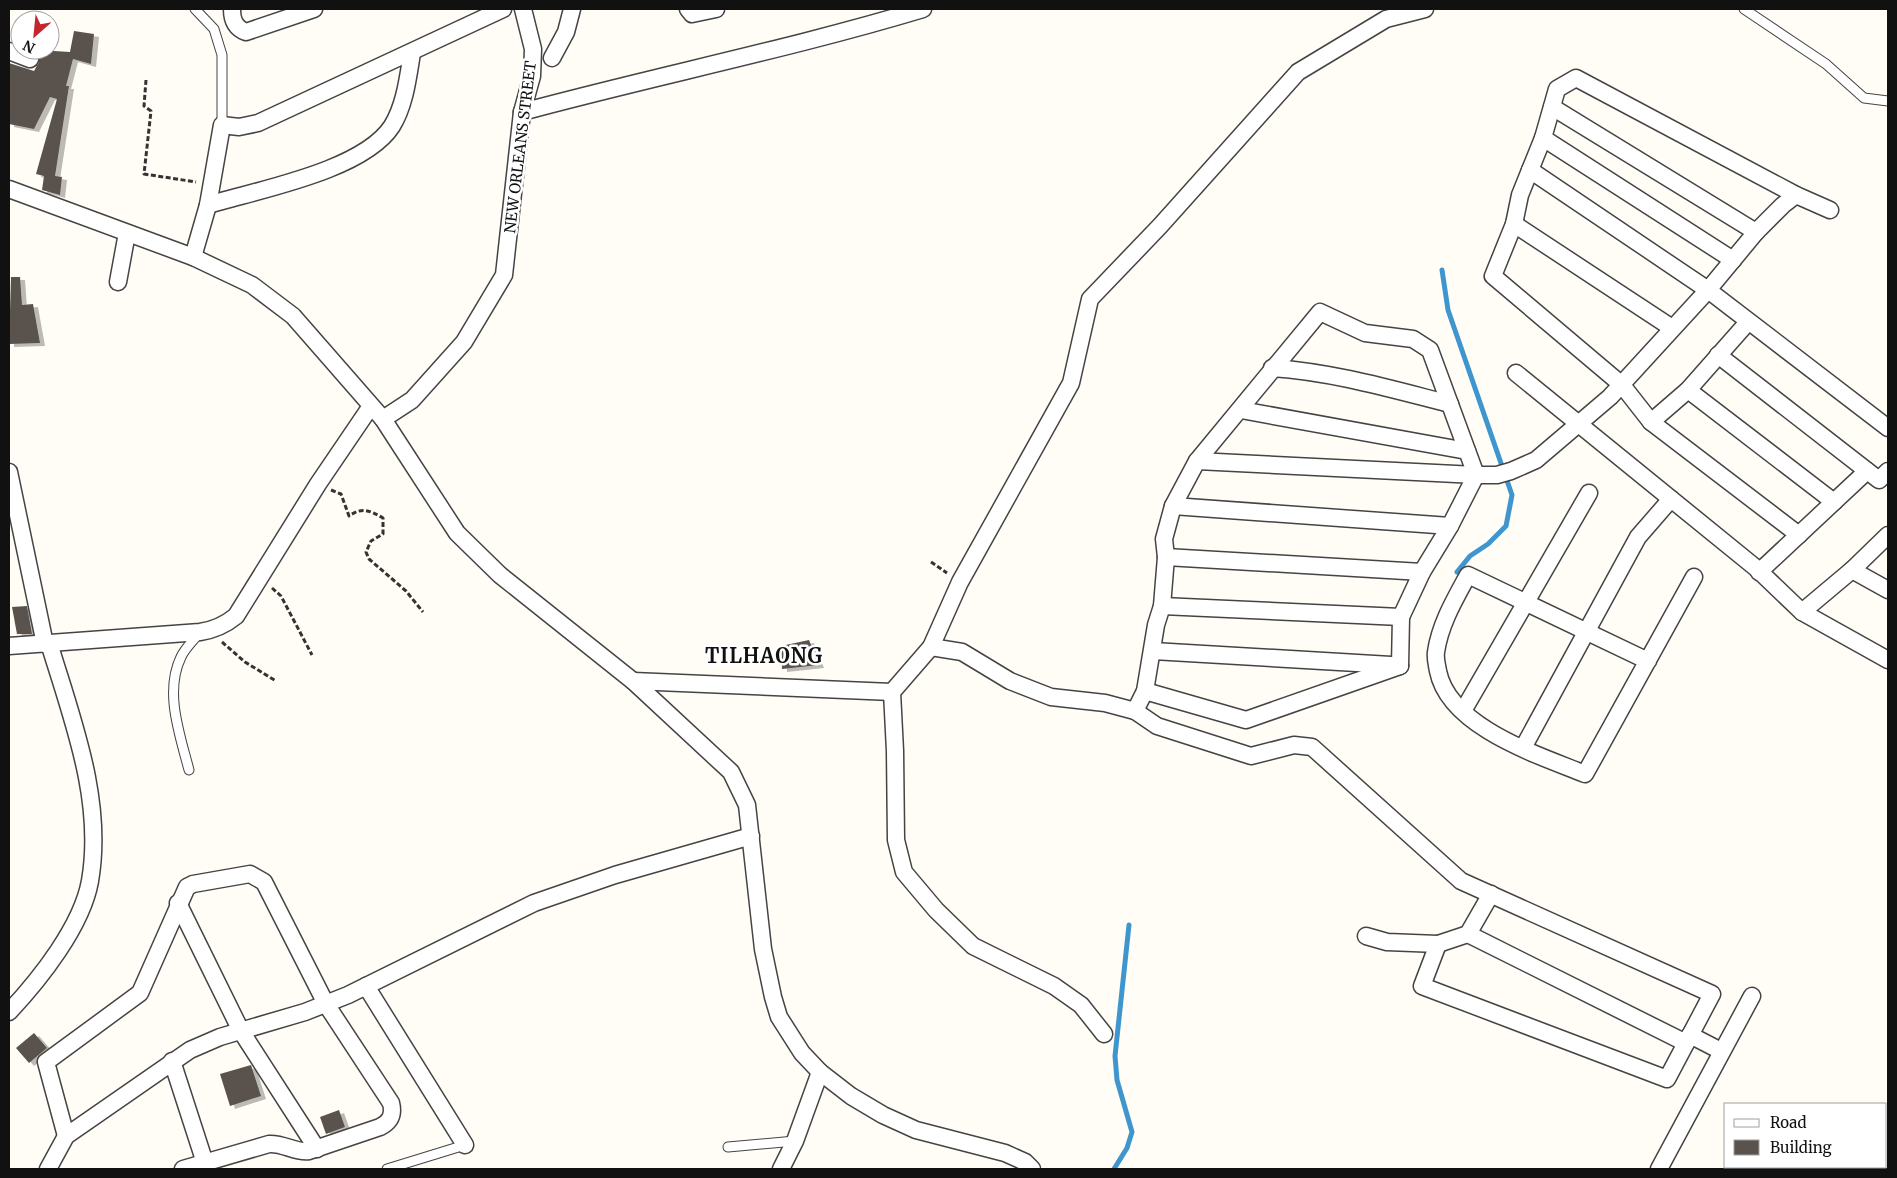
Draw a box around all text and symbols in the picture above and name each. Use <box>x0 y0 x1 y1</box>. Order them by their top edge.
north arrow <box>10 10 60 60</box>
text: N <box>20 36 38 57</box>
street label: NEW ORLEANS STREET <box>500 59 540 234</box>
district label: TILHAONG <box>705 643 823 668</box>
legend <box>1724 1103 1887 1168</box>
text: Road <box>1770 1113 1806 1132</box>
text: Building <box>1770 1138 1832 1157</box>

